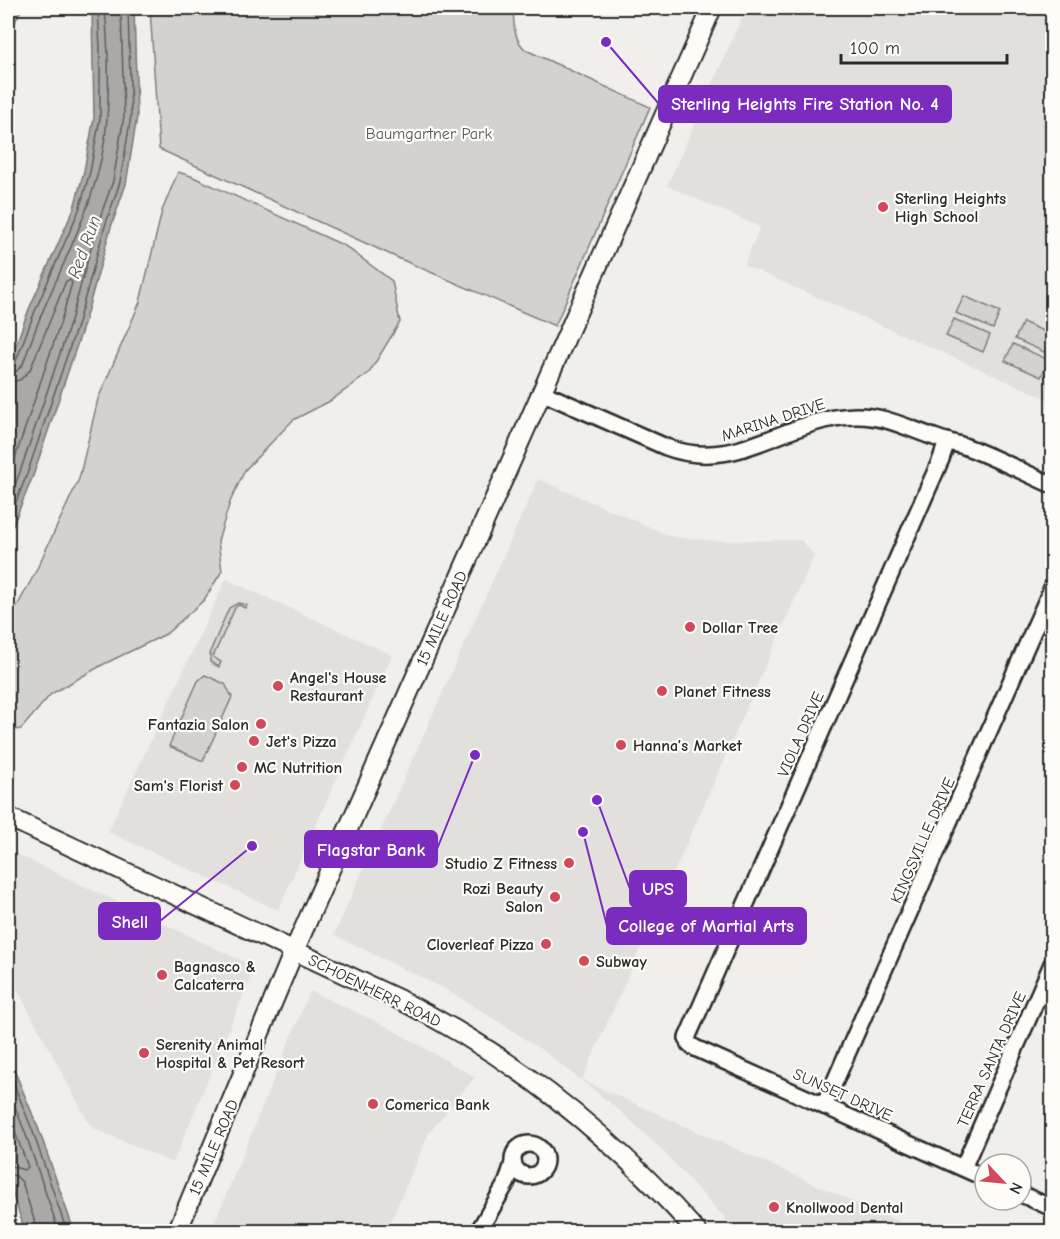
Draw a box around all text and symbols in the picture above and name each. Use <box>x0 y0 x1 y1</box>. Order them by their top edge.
scale bar <box>841 27 1008 65</box>
text: 100 m <box>850 38 900 59</box>
callout: Sterling Heights Fire Station No. 4 <box>659 86 951 122</box>
text: Sterling Heights Fire Station No. 4 <box>671 94 939 115</box>
park label: Baumgartner Park <box>366 125 492 143</box>
place label: Sterling Heights High School <box>895 190 1006 226</box>
marker: Sterling Heights High School <box>876 200 890 214</box>
water label: Red Run <box>63 213 106 282</box>
street label: MARINA DRIVE <box>719 395 828 445</box>
street label: 15 MILE ROAD <box>413 568 471 669</box>
place label: Dollar Tree <box>702 619 778 637</box>
marker: Dollar Tree <box>683 620 697 634</box>
place label: Angel's House Restaurant <box>290 669 386 705</box>
marker: Angel's House Restaurant <box>271 679 285 693</box>
place label: Planet Fitness <box>674 683 771 701</box>
marker: Planet Fitness <box>655 684 669 698</box>
street label: VIOLA DRIVE <box>774 689 828 780</box>
place label: Fantazia Salon <box>148 716 249 734</box>
marker: Fantazia Salon <box>254 717 268 731</box>
place label: Jet's Pizza <box>266 733 337 751</box>
marker: Jet's Pizza <box>247 734 261 748</box>
place label: Hanna’s Market <box>633 737 743 755</box>
marker: Hanna’s Market <box>614 738 628 752</box>
place label: MC Nutrition <box>254 759 342 777</box>
marker: MC Nutrition <box>235 760 249 774</box>
street label: KINGSVILLE DRIVE <box>887 774 959 906</box>
place label: Sam's Florist <box>134 777 224 795</box>
marker: Sam's Florist <box>228 778 242 792</box>
callout: Flagstar Bank <box>305 831 437 867</box>
text: Flagstar Bank <box>317 840 425 861</box>
place label: Studio Z Fitness <box>445 855 557 873</box>
marker: Studio Z Fitness <box>562 856 576 870</box>
callout: UPS <box>630 871 686 907</box>
text: UPS <box>642 879 674 900</box>
place label: Rozi Beauty Salon <box>463 880 544 916</box>
marker: Rozi Beauty Salon <box>548 890 562 904</box>
callout: Shell <box>99 903 160 939</box>
callout: College of Martial Arts <box>607 908 806 944</box>
text: Shell <box>112 912 148 933</box>
text: College of Martial Arts <box>618 916 794 937</box>
place label: Cloverleaf Pizza <box>427 936 534 954</box>
marker: Cloverleaf Pizza <box>539 937 553 951</box>
street label: SCHOENHERR ROAD <box>305 951 444 1031</box>
place label: Subway <box>596 953 647 971</box>
marker: Subway <box>577 954 591 968</box>
place label: Bagnasco & Calcaterra <box>174 958 256 994</box>
marker: Bagnasco & Calcaterra <box>155 968 169 982</box>
street label: TERRA SANTA DRIVE <box>954 989 1030 1130</box>
place label: Serenity Animal Hospital & Pet Resort <box>156 1036 305 1072</box>
marker: Serenity Animal Hospital & Pet Resort <box>137 1046 151 1060</box>
street label: SUNSET DRIVE <box>790 1065 895 1125</box>
place label: Comerica Bank <box>385 1096 490 1114</box>
street label: 15 MILE ROAD <box>186 1097 242 1198</box>
marker: Comerica Bank <box>366 1097 380 1111</box>
north arrow <box>973 1152 1033 1212</box>
text: N <box>1005 1180 1026 1197</box>
place label: Knollwood Dental <box>786 1199 903 1217</box>
marker: Knollwood Dental <box>767 1200 781 1214</box>

